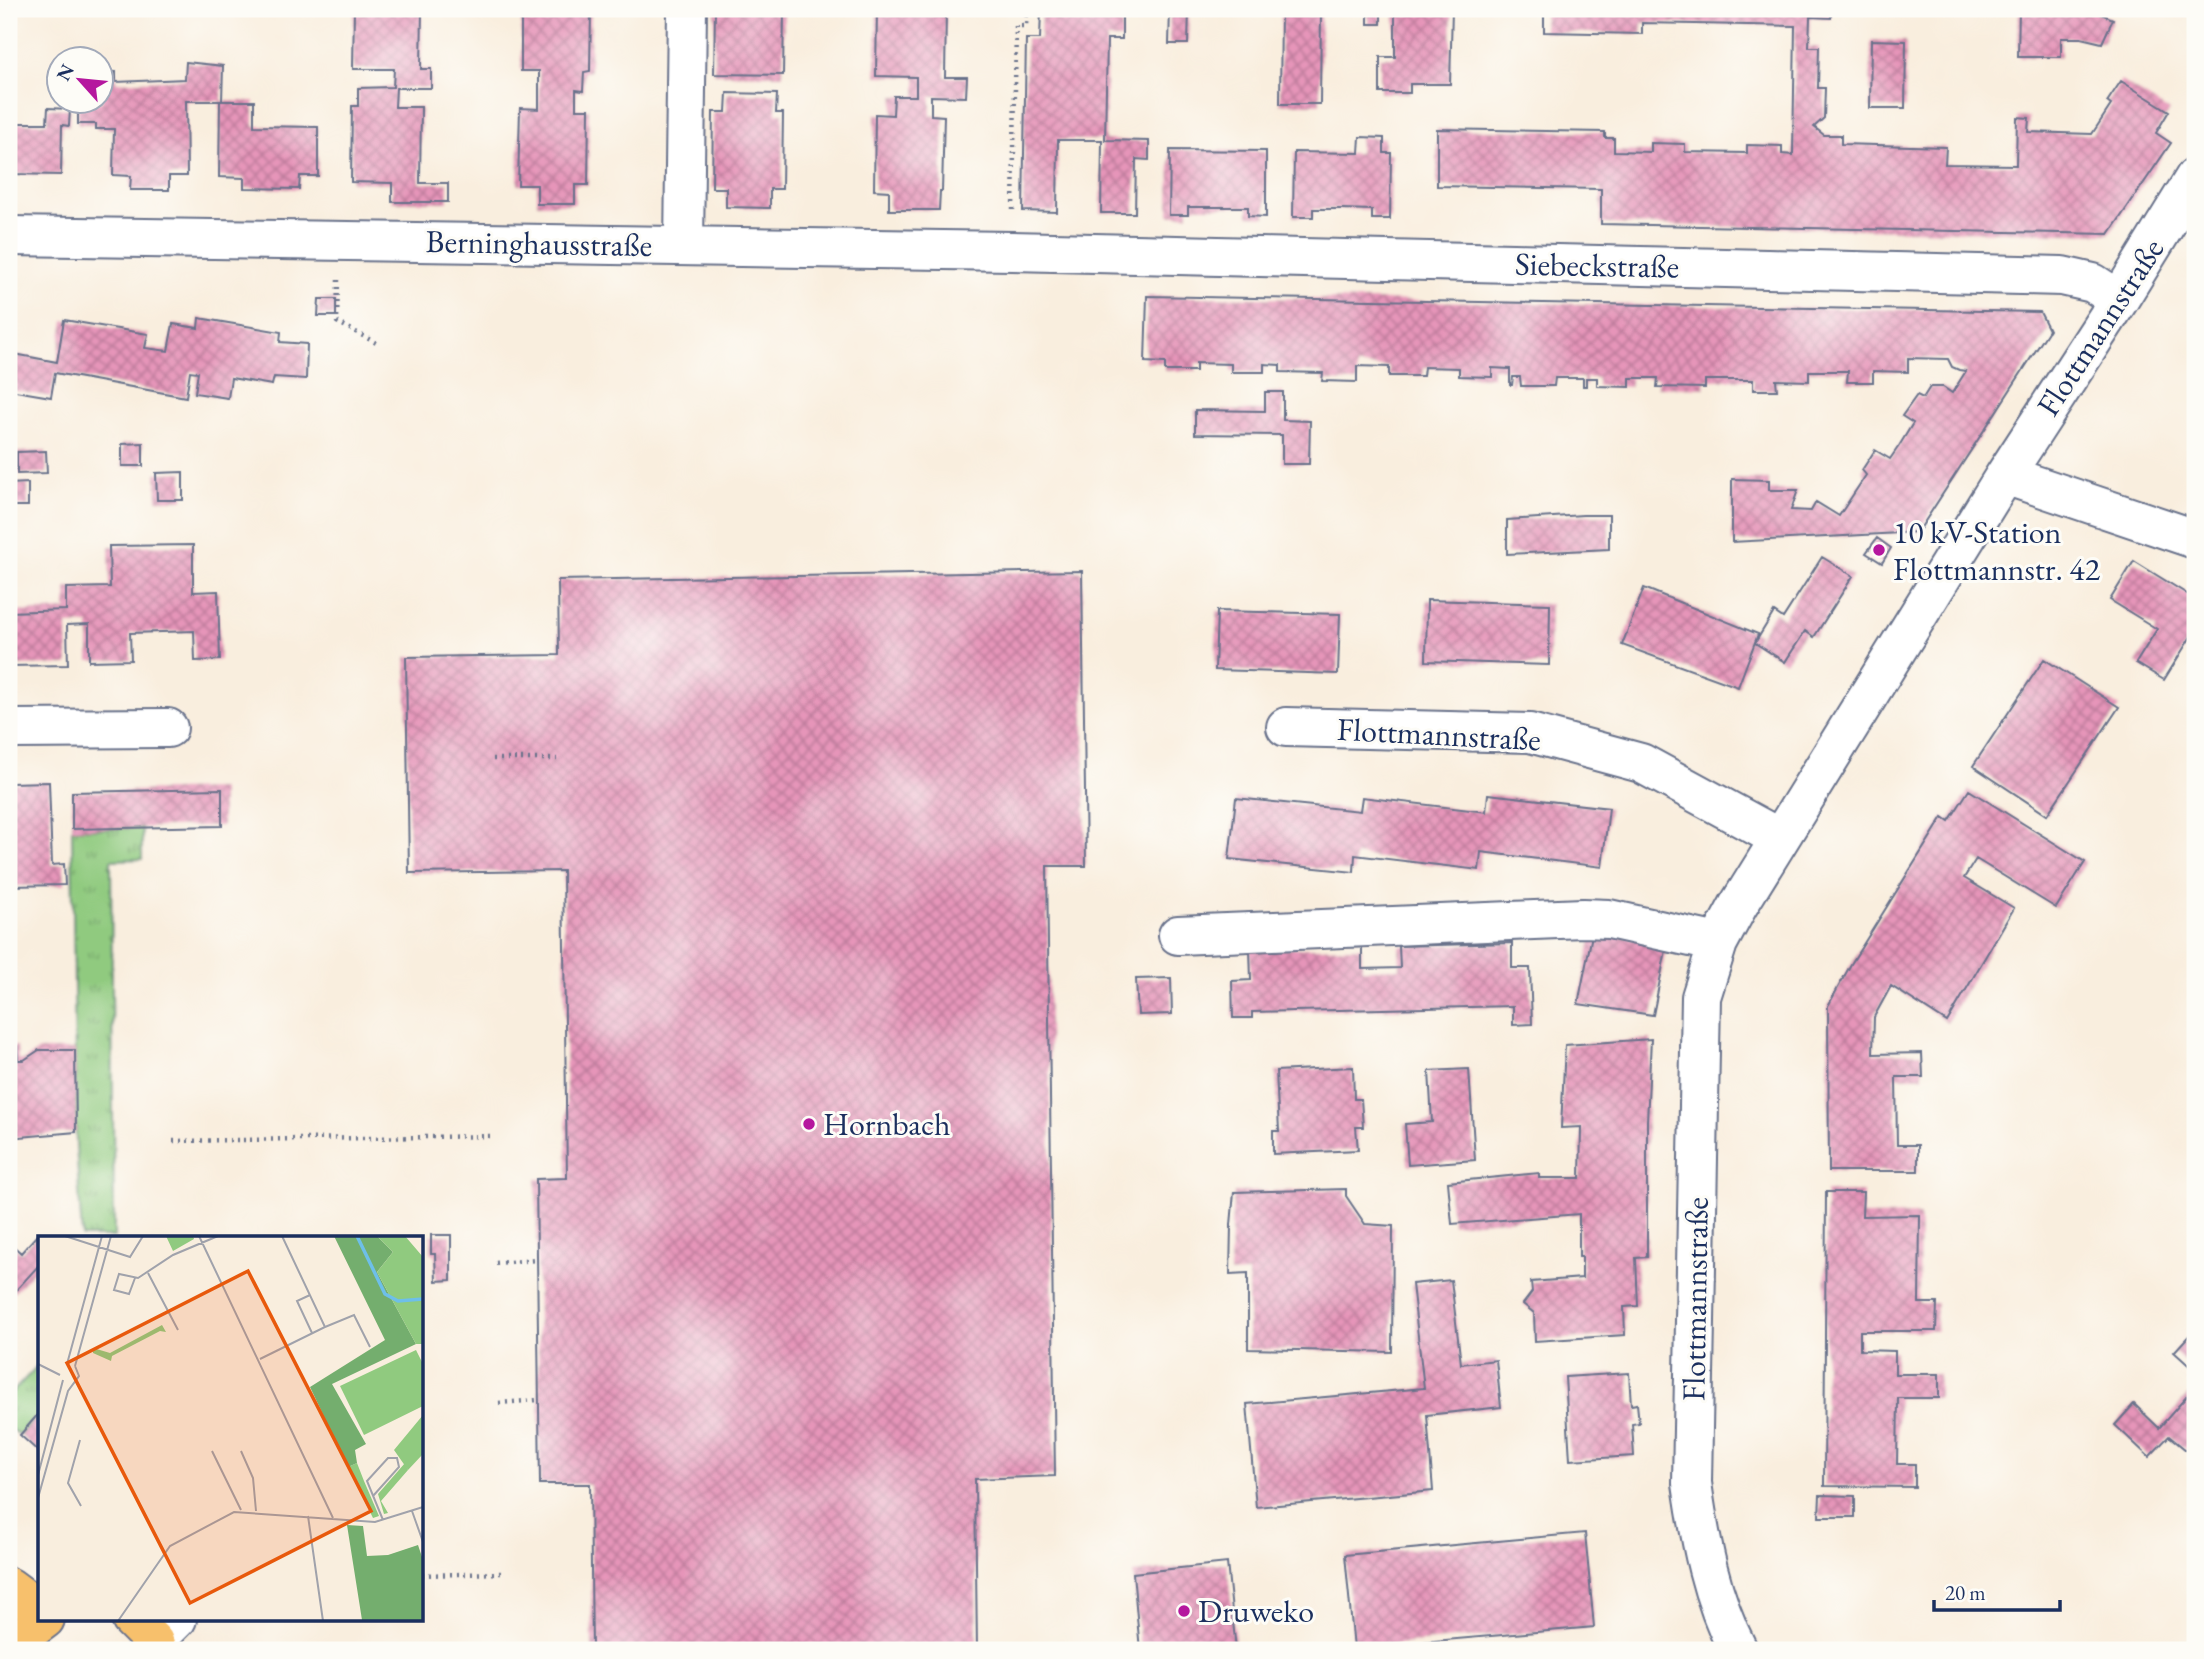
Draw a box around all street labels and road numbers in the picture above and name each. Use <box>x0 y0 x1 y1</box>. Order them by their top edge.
street label: Berninghausstraße <box>425 220 653 266</box>
street label: Flottmannstraße <box>2027 230 2173 424</box>
street label: Siebeckstraße <box>1514 243 1680 287</box>
street label: Flottmannstraße <box>1336 708 1542 760</box>
street label: Flottmannstraße <box>1672 1197 1718 1401</box>

